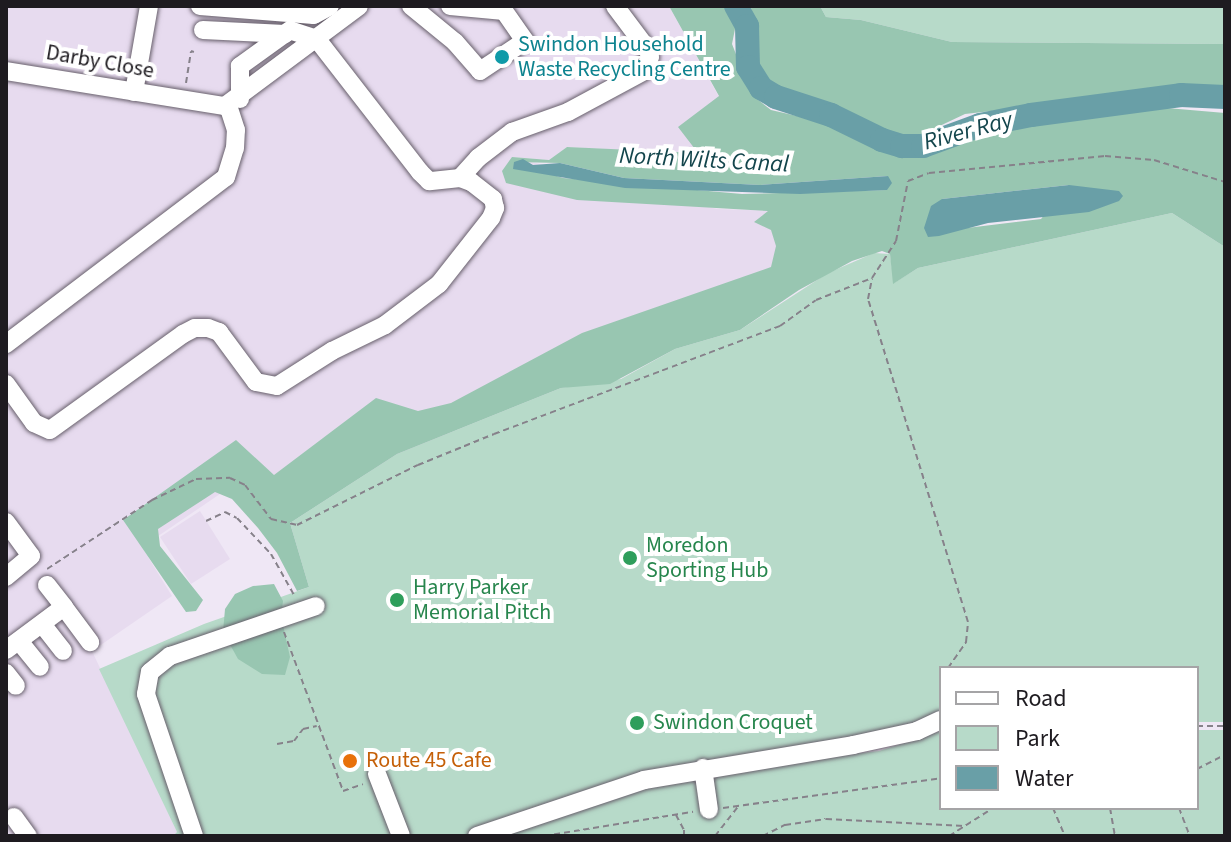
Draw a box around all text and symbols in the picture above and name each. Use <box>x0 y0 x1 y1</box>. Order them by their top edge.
place label: Swindon Household Waste Recycling Centre <box>518 31 731 82</box>
street label: Darby Close <box>44 40 156 84</box>
marker: Swindon Household Waste Recycling Centre <box>493 48 511 66</box>
water label: River Ray <box>920 105 1016 157</box>
water label: North Wilts Canal <box>618 141 790 179</box>
place label: Moredon Sporting Hub <box>646 532 768 584</box>
marker: Moredon Sporting Hub <box>621 549 639 567</box>
place label: Harry Parker Memorial Pitch <box>413 574 551 626</box>
marker: Harry Parker Memorial Pitch <box>388 591 406 609</box>
legend <box>939 666 1199 810</box>
text: Road <box>1015 681 1067 716</box>
place label: Swindon Croquet <box>653 710 813 736</box>
marker: Swindon Croquet <box>628 714 646 732</box>
text: Park <box>1015 721 1060 756</box>
place label: Route 45 Cafe <box>366 748 492 774</box>
marker: Route 45 Cafe <box>341 752 359 770</box>
text: Water <box>1015 761 1073 796</box>

